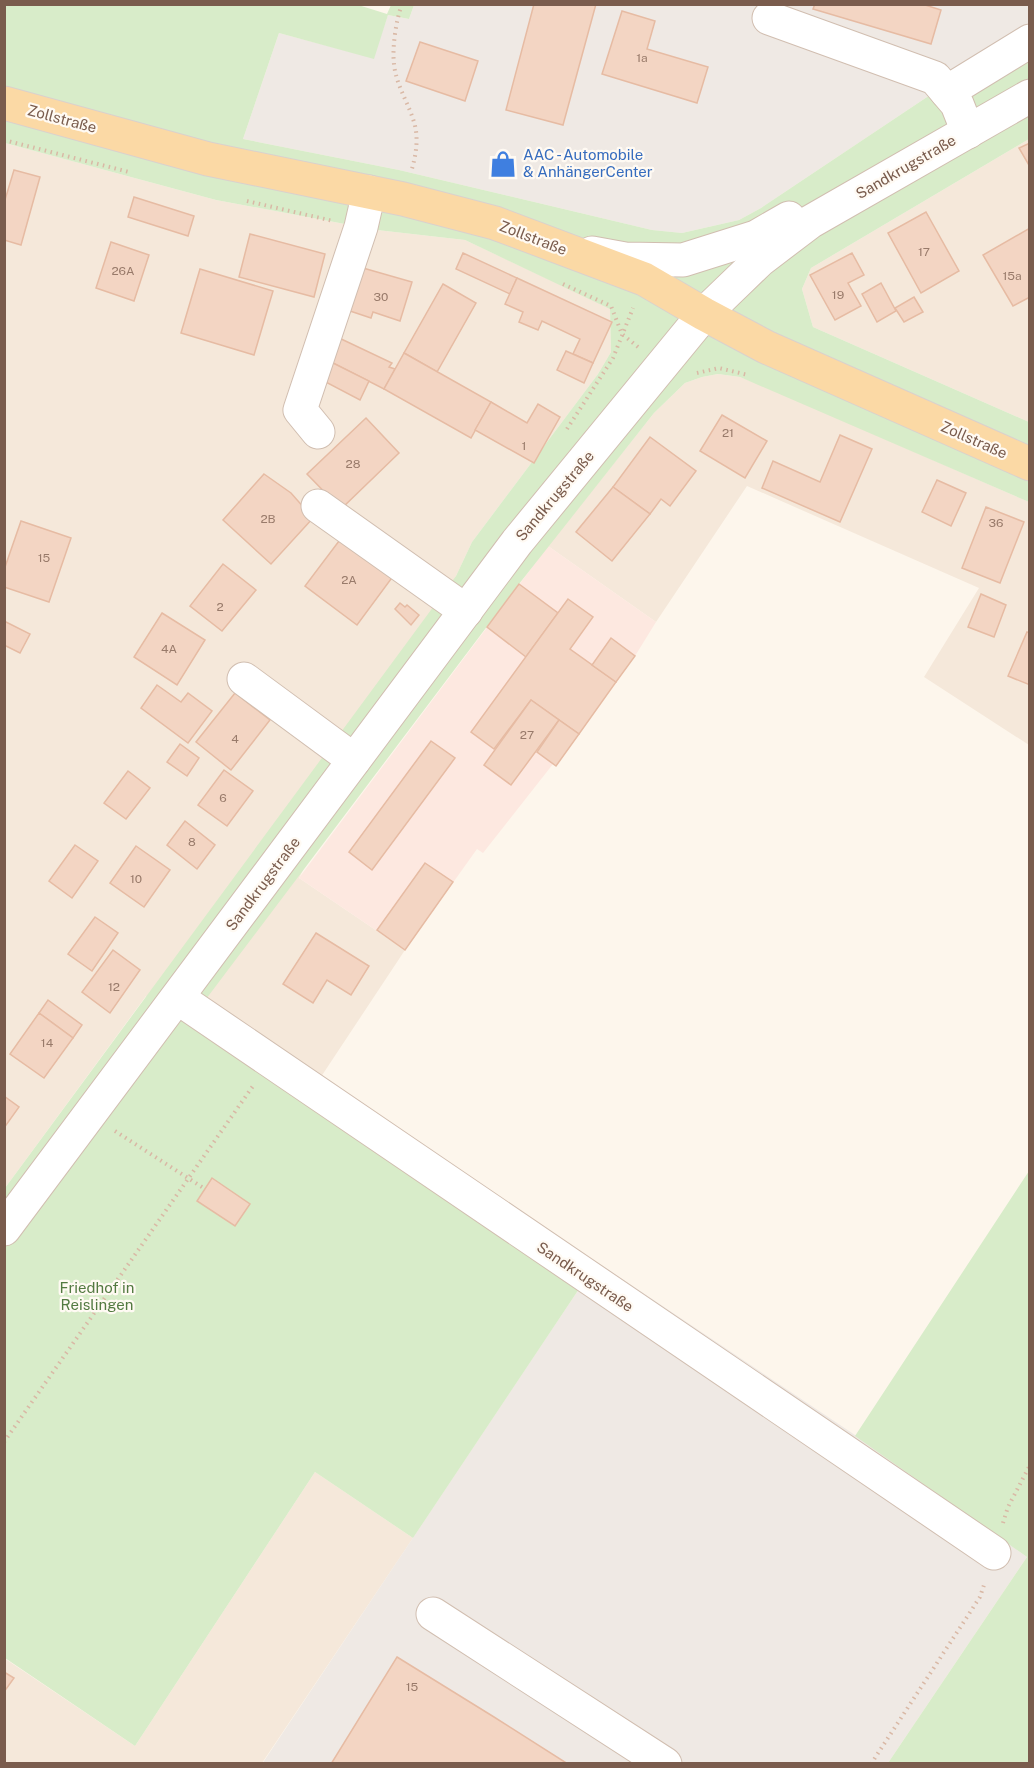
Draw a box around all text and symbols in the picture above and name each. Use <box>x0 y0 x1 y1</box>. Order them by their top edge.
house number: 1a <box>636 51 648 65</box>
street label: Zollstraße <box>26 101 99 136</box>
street label: Sandkrugstraße <box>853 131 959 202</box>
place label: AAC - Automobile & AnhängerCenter <box>523 146 653 180</box>
shop icon: AAC - Automobile & AnhängerCenter <box>488 149 518 179</box>
street label: Zollstraße <box>497 217 569 258</box>
house number: 17 <box>918 245 930 259</box>
house number: 26A <box>111 264 135 278</box>
house number: 15a <box>1002 269 1022 283</box>
house number: 19 <box>832 288 844 302</box>
house number: 30 <box>374 290 388 304</box>
street label: Zollstraße <box>938 417 1010 462</box>
house number: 21 <box>722 426 734 440</box>
house number: 1 <box>522 439 526 453</box>
street label: Sandkrugstraße <box>512 447 597 544</box>
house number: 28 <box>346 457 361 471</box>
house number: 2B <box>260 512 276 526</box>
house number: 36 <box>989 516 1003 530</box>
house number: 15 <box>38 551 51 565</box>
house number: 2A <box>341 573 357 587</box>
house number: 2 <box>216 600 224 614</box>
house number: 4A <box>161 642 178 656</box>
house number: 27 <box>520 728 534 742</box>
house number: 4 <box>231 732 239 746</box>
house number: 6 <box>219 791 227 805</box>
street label: Sandkrugstraße <box>222 834 303 934</box>
house number: 8 <box>188 835 196 849</box>
house number: 10 <box>130 872 142 886</box>
house number: 12 <box>108 980 120 994</box>
house number: 14 <box>41 1036 54 1050</box>
street label: Sandkrugstraße <box>534 1238 637 1315</box>
park label: Friedhof in Reislingen <box>60 1279 134 1313</box>
house number: 15 <box>406 1680 419 1694</box>

